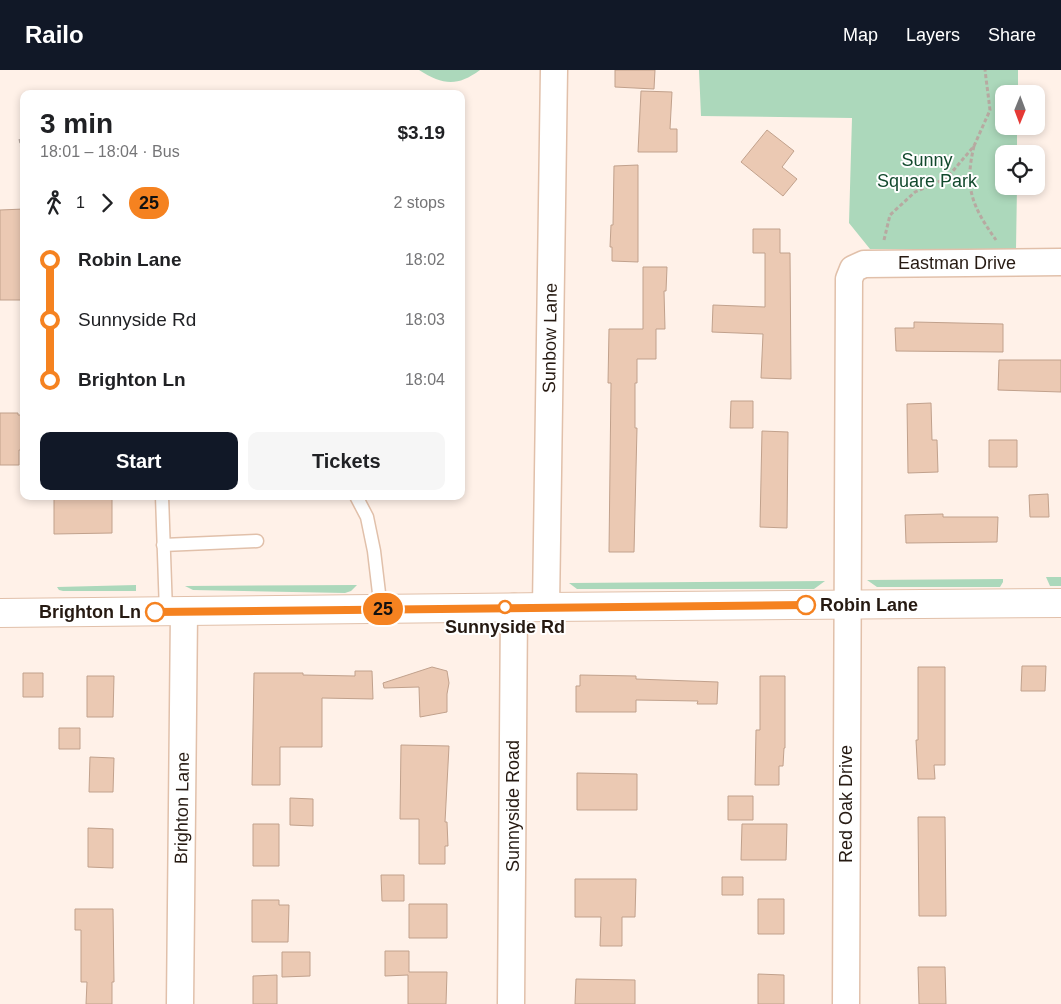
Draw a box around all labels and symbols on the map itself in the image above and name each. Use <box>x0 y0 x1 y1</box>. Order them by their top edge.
north arrow <box>995 85 1045 135</box>
park label: Sunny Square Park <box>877 150 978 191</box>
street label: Eastman Drive <box>898 253 1016 273</box>
street label: Sunbow Lane <box>539 283 561 393</box>
line badge: 25 <box>360 593 406 625</box>
marker: Robin Lane <box>796 595 816 615</box>
place label: Robin Lane <box>820 595 918 615</box>
marker: Sunnyside Rd <box>498 600 512 614</box>
place label: Brighton Ln <box>39 602 141 622</box>
marker: Brighton Ln <box>145 602 165 622</box>
place label: Sunnyside Rd <box>445 617 565 637</box>
street label: Sunnyside Road <box>503 740 523 872</box>
street label: Red Oak Drive <box>836 745 856 863</box>
street label: Brighton Lane <box>171 752 193 864</box>

